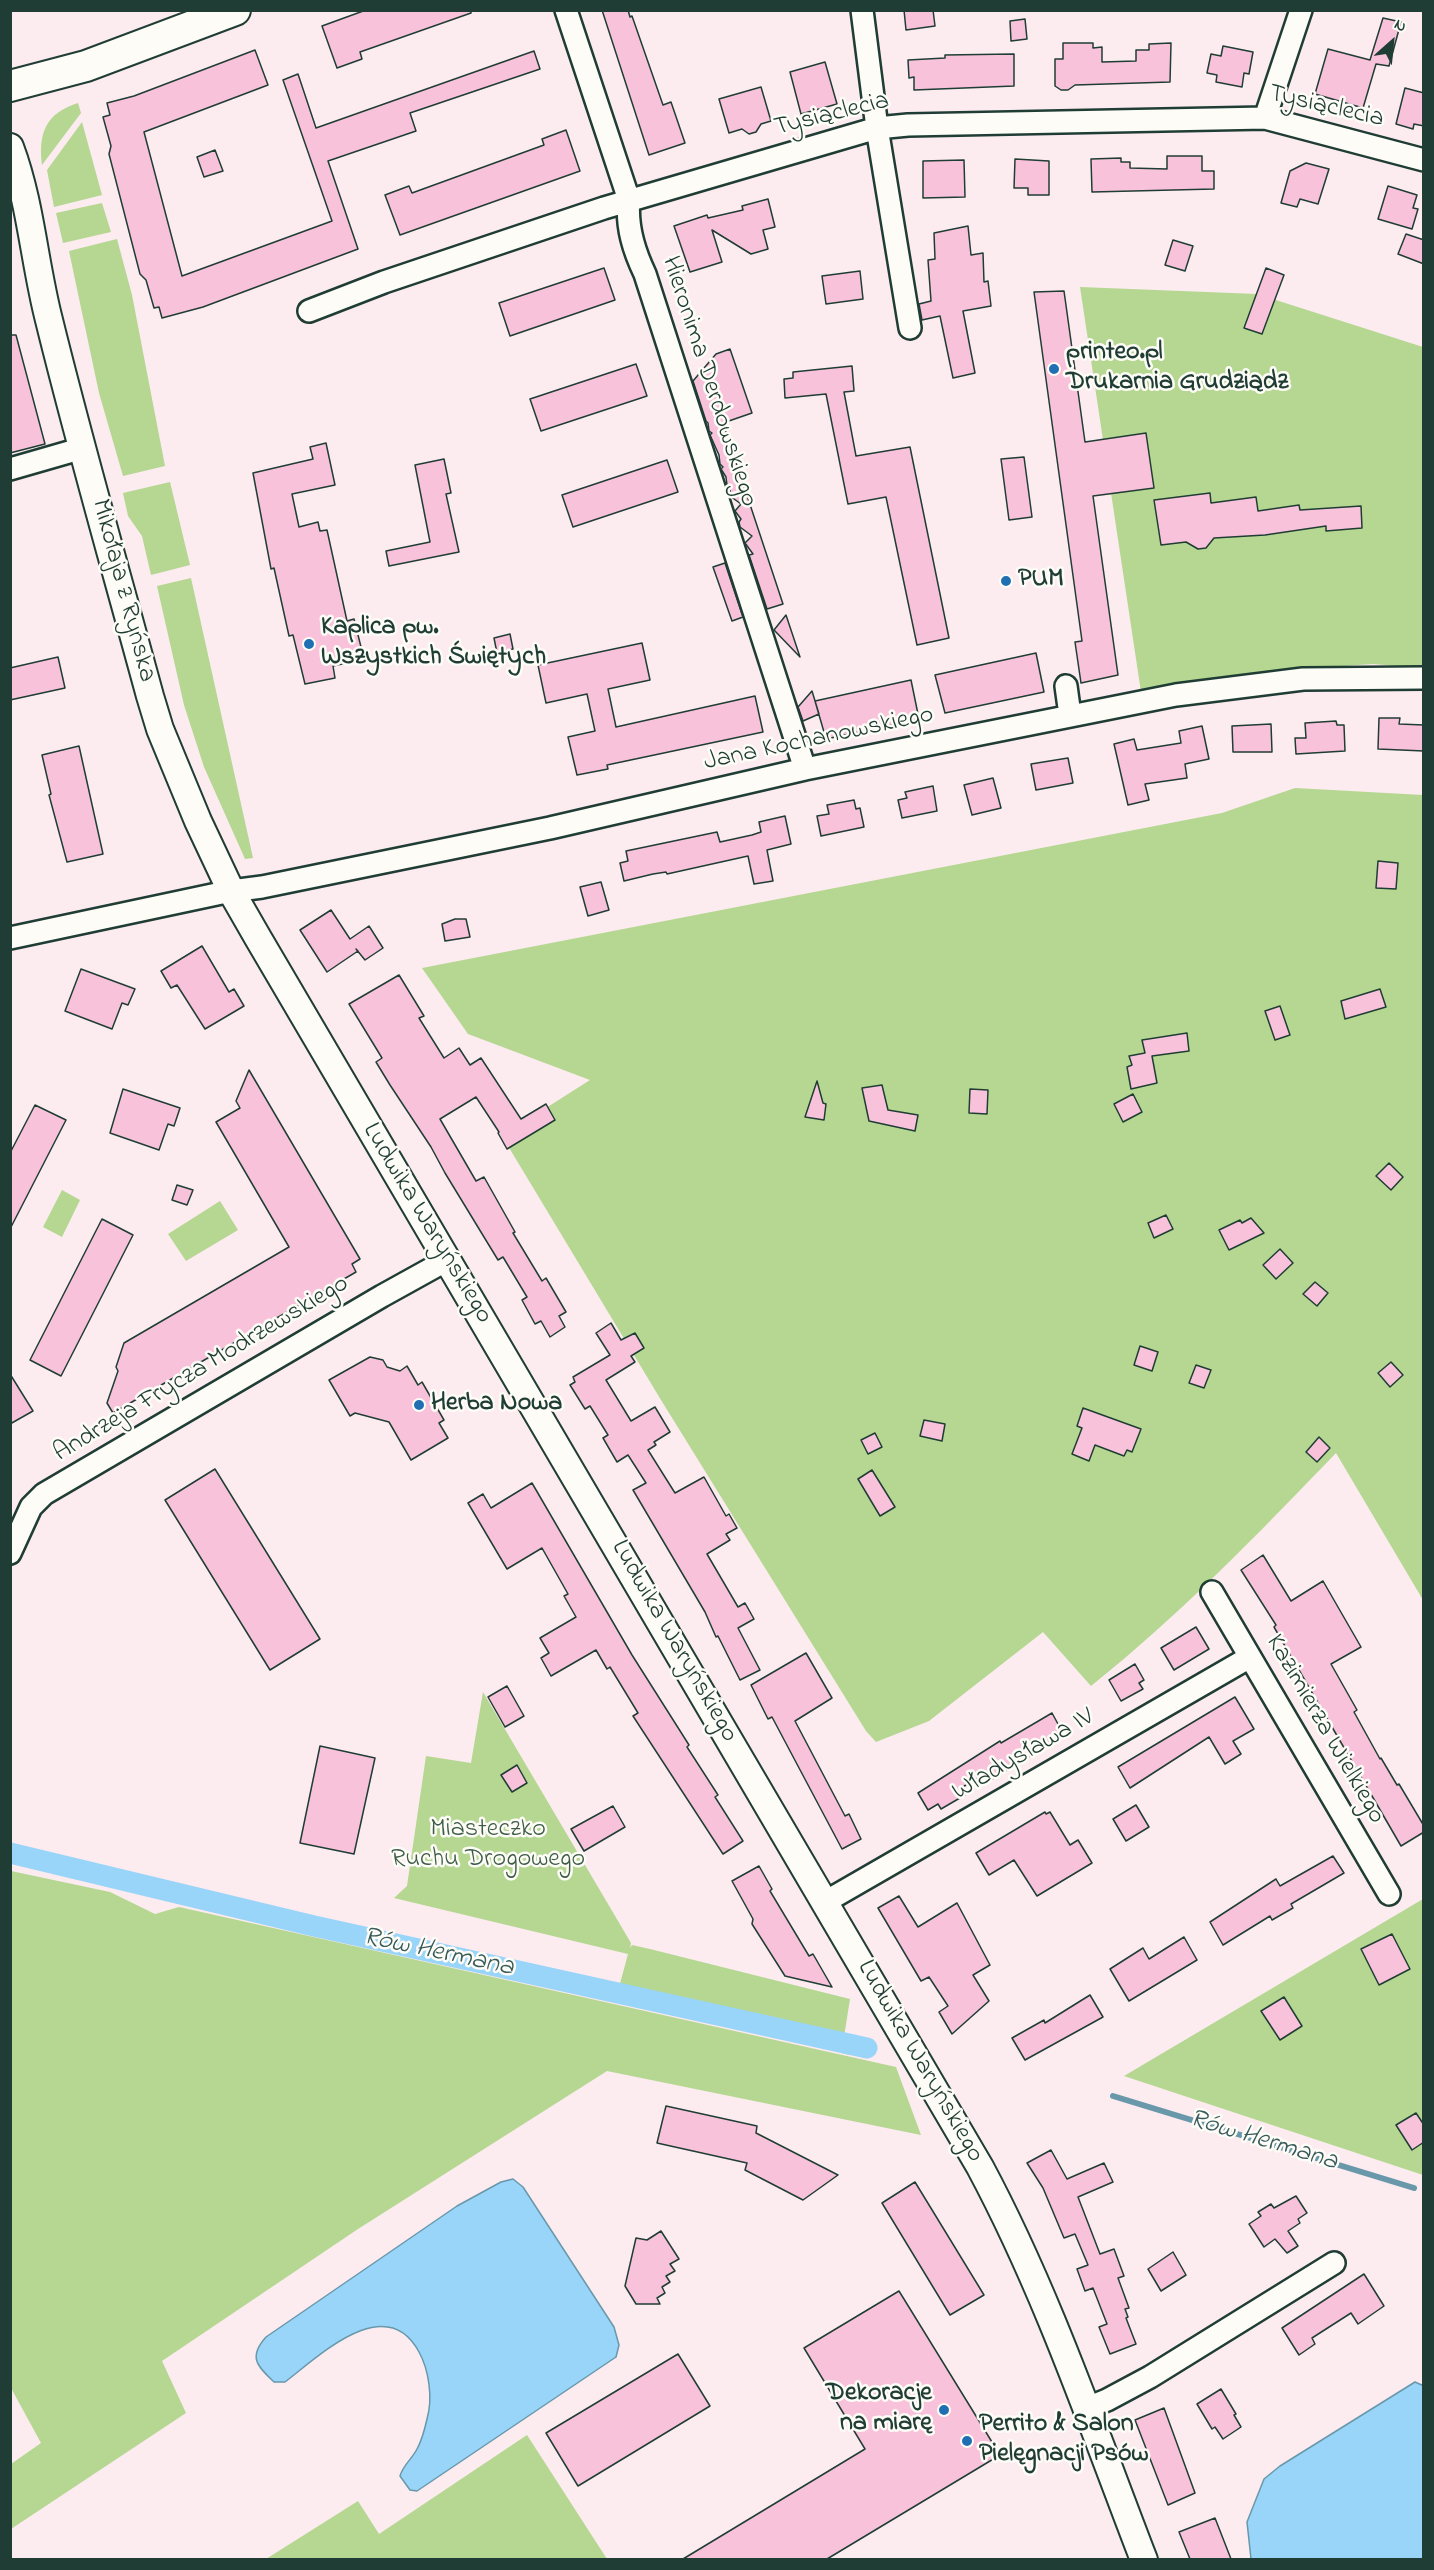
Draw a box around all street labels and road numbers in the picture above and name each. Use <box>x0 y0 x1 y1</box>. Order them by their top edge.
street label: Tysiąclecia <box>1265 80 1387 136</box>
street label: Tysiąclecia <box>771 87 893 145</box>
street label: Hieronima Derdowskiego <box>653 253 763 511</box>
street label: Mikołaja z Ryńska <box>83 496 161 686</box>
street label: Jana Kochanowskiego <box>701 700 937 780</box>
street label: Ludwika Waryńskiego <box>354 1118 498 1330</box>
street label: Andrzeja Frycza Modrzewskiego <box>49 1269 355 1471</box>
street label: Ludwika Waryńskiego <box>602 1535 744 1749</box>
street label: Kazimierza Wielkiego <box>1257 1630 1391 1830</box>
street label: Władysława IV <box>948 1703 1100 1809</box>
street label: Ludwika Waryńskiego <box>848 1955 990 2169</box>

